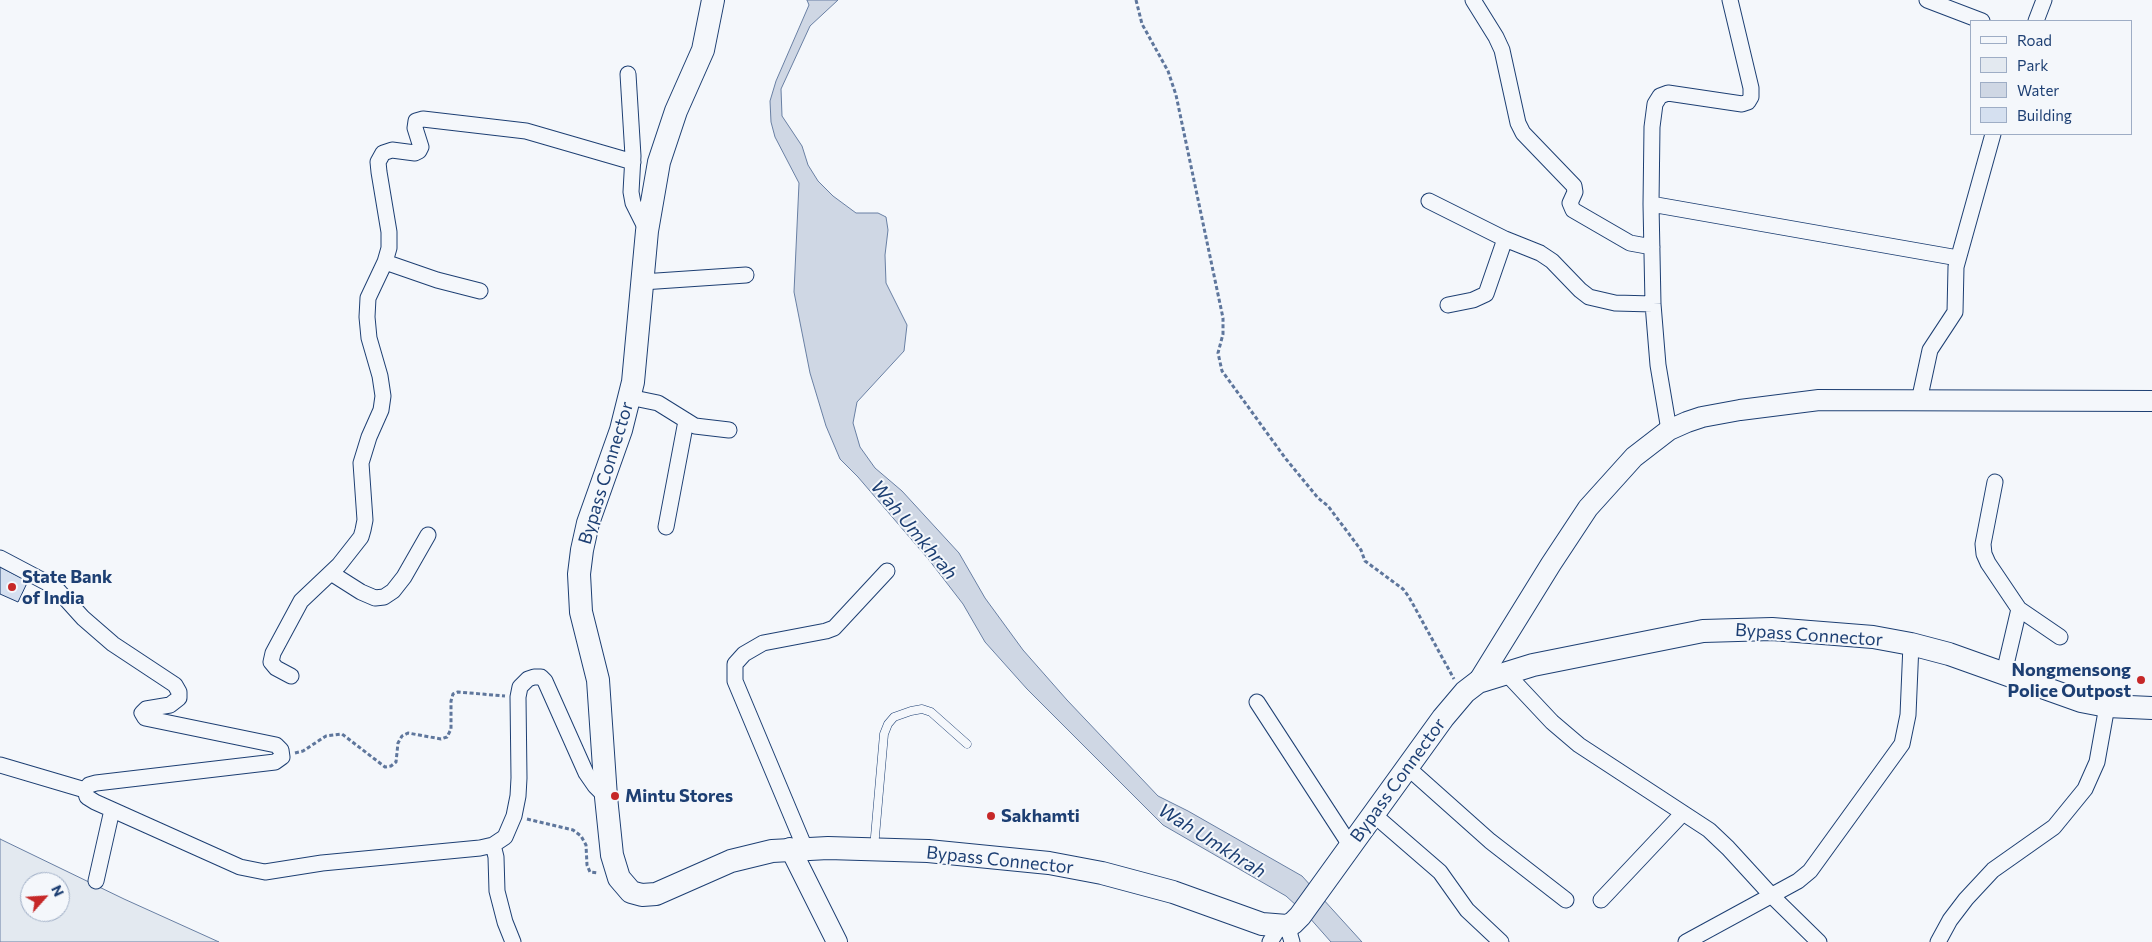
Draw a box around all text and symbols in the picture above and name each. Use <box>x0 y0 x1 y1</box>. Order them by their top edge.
legend <box>1970 20 2132 135</box>
text: Road <box>2017 31 2052 49</box>
text: Park <box>2017 56 2048 74</box>
text: Water <box>2017 81 2059 99</box>
text: Building <box>2017 106 2072 124</box>
street label: Bypass Connector <box>574 399 638 547</box>
water label: Wah Umkhrah <box>866 476 962 584</box>
place label: State Bank of India <box>22 566 112 608</box>
marker: State Bank of India <box>6 581 18 593</box>
street label: Bypass Connector <box>1734 619 1884 651</box>
place label: Nongmensong Police Outpost <box>2008 659 2131 702</box>
marker: Nongmensong Police Outpost <box>2135 674 2147 686</box>
street label: Bypass Connector <box>1346 714 1450 846</box>
place label: Mintu Stores <box>625 785 733 807</box>
marker: Mintu Stores <box>609 790 621 802</box>
water label: Wah Umkhrah <box>1154 799 1270 883</box>
place label: Sakhamti <box>1001 805 1080 827</box>
marker: Sakhamti <box>985 810 997 822</box>
street label: Bypass Connector <box>925 842 1075 878</box>
north arrow <box>20 872 70 922</box>
text: N <box>48 882 68 899</box>

